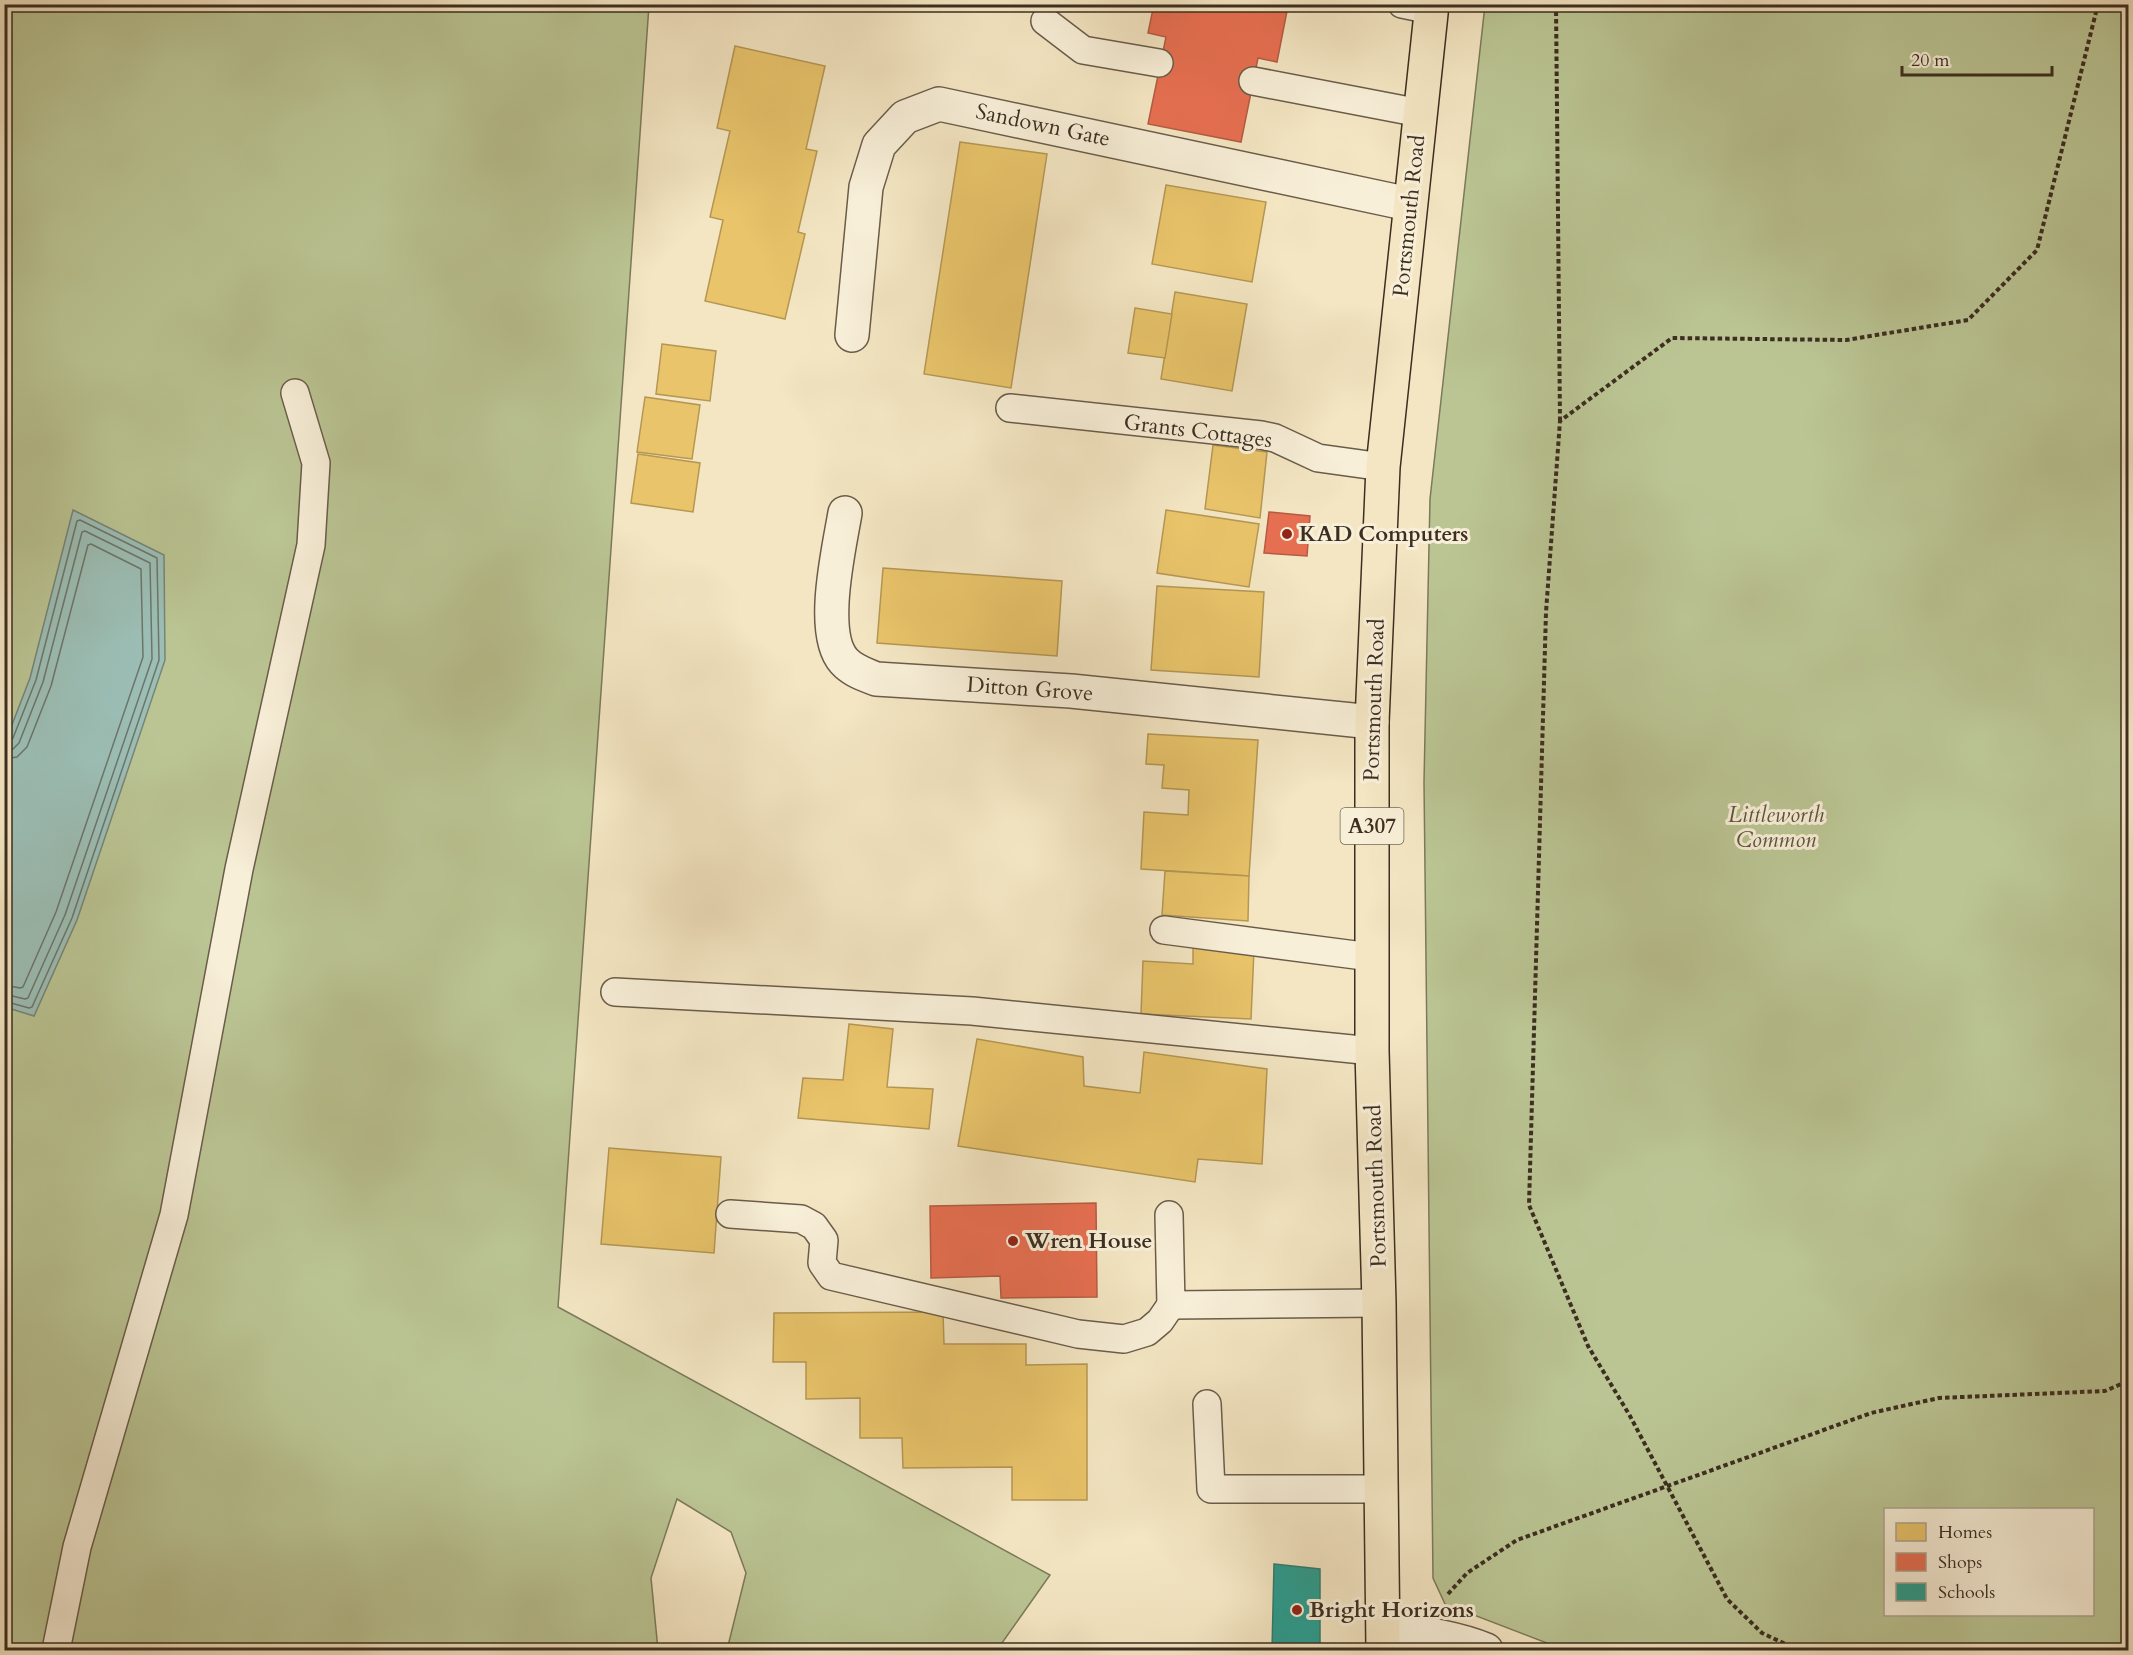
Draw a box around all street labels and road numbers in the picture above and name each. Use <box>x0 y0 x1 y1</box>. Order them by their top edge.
street label: Sandown Gate <box>973 96 1113 154</box>
street label: Portsmouth Road <box>1386 133 1432 299</box>
street label: Grants Cottages <box>1122 407 1274 455</box>
street label: Portsmouth Road <box>1356 618 1392 782</box>
street label: Ditton Grove <box>966 670 1094 708</box>
road number: A307 <box>1340 808 1404 844</box>
street label: Portsmouth Road <box>1358 1104 1394 1268</box>

